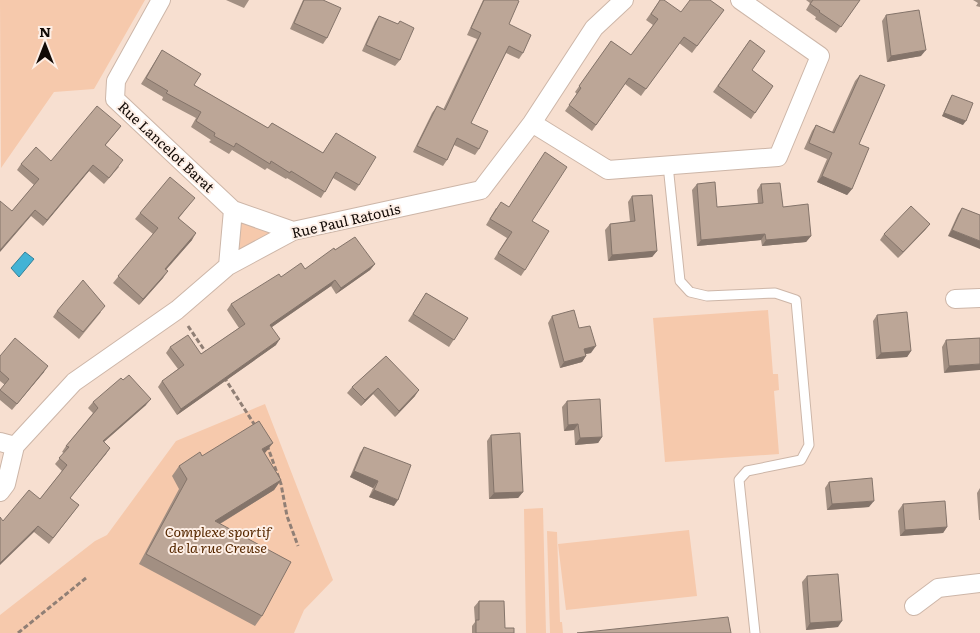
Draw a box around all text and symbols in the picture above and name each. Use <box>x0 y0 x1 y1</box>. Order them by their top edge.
north arrow <box>20 20 70 70</box>
text: N <box>39 21 51 41</box>
street label: Rue Lancelot Barat <box>114 96 219 196</box>
street label: Rue Paul Ratouis <box>289 198 402 242</box>
park label: Complexe sportif de la rue Creuse <box>165 521 273 557</box>

